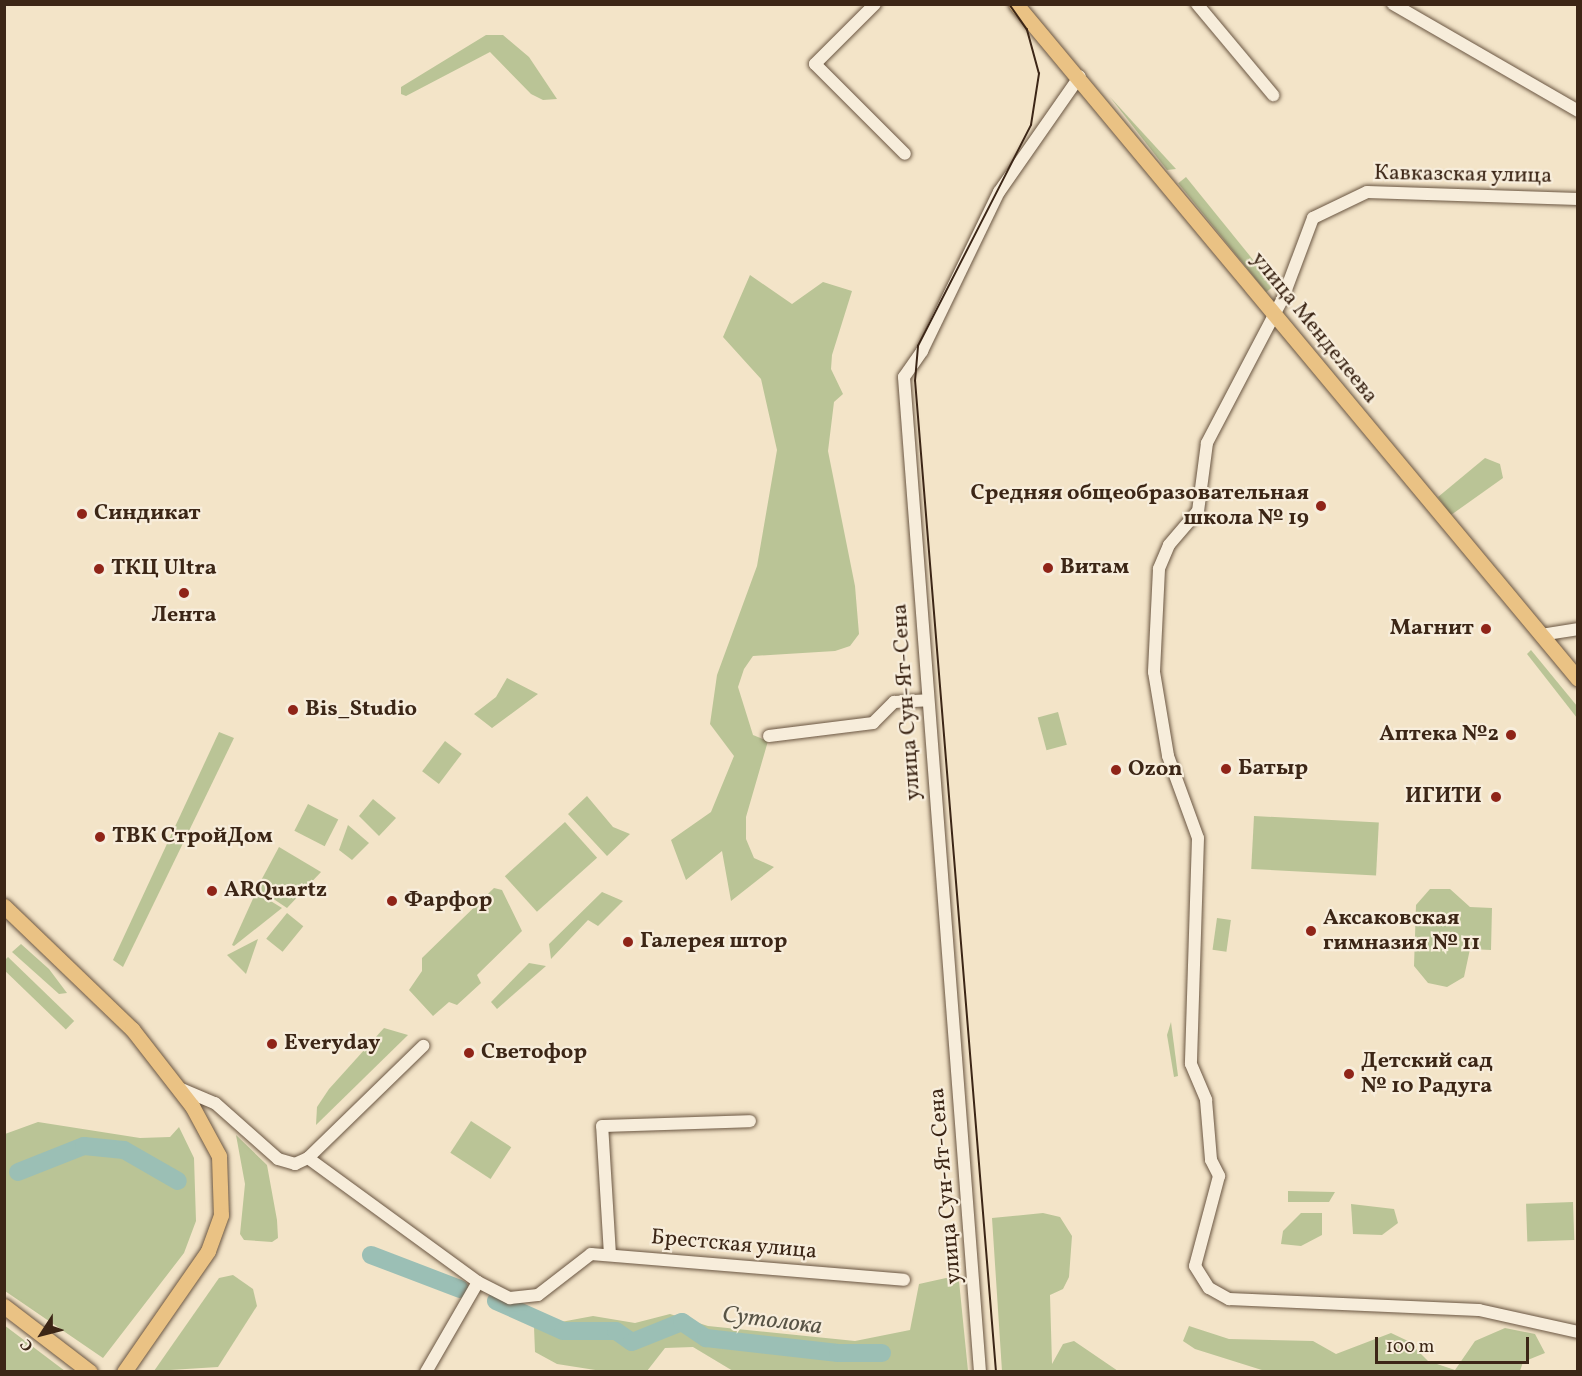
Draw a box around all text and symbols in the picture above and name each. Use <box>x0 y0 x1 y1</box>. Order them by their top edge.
street label: Кавказская улица <box>1373 160 1553 190</box>
street label: улица Менделеева <box>1245 247 1383 409</box>
place label: Средняя общеобразовательная школа № 19 <box>970 480 1309 532</box>
marker: Средняя общеобразовательная школа № 19 <box>1314 499 1328 513</box>
place label: Синдикат <box>94 501 201 527</box>
marker: Синдикат <box>75 507 89 521</box>
place label: Витам <box>1060 555 1129 581</box>
place label: ТКЦ Ultra <box>111 556 217 582</box>
marker: Витам <box>1041 561 1055 575</box>
marker: ТКЦ Ultra <box>92 562 106 576</box>
marker: Лента <box>177 586 191 600</box>
place label: Лента <box>151 603 217 629</box>
street label: улица Сун-Ят-Сена <box>887 603 927 801</box>
place label: Магнит <box>1390 616 1474 642</box>
marker: Магнит <box>1479 622 1493 636</box>
place label: Bis_Studio <box>305 697 417 723</box>
marker: Bis_Studio <box>286 703 300 717</box>
place label: Аптека №2 <box>1379 722 1499 748</box>
marker: Аптека №2 <box>1504 728 1518 742</box>
place label: Батыр <box>1238 756 1308 782</box>
place label: Ozon <box>1128 757 1183 783</box>
marker: Батыр <box>1219 762 1233 776</box>
marker: Ozon <box>1109 763 1123 777</box>
place label: ИГИТИ <box>1405 784 1482 810</box>
marker: ИГИТИ <box>1487 788 1505 806</box>
place label: ТВК СтройДом <box>112 824 273 850</box>
marker: ТВК СтройДом <box>93 830 107 844</box>
place label: ARQuartz <box>224 878 327 904</box>
marker: ARQuartz <box>205 884 219 898</box>
place label: Фарфор <box>404 888 492 914</box>
marker: Фарфор <box>385 894 399 908</box>
place label: Аксаковская гимназия № 11 <box>1323 905 1480 956</box>
marker: Аксаковская гимназия № 11 <box>1304 924 1318 938</box>
place label: Галерея штор <box>640 929 787 955</box>
marker: Галерея штор <box>621 935 635 949</box>
place label: Everyday <box>284 1031 380 1057</box>
marker: Everyday <box>265 1037 279 1051</box>
place label: Светофор <box>481 1040 587 1066</box>
marker: Светофор <box>462 1046 476 1060</box>
place label: Детский сад № 10 Радуга <box>1361 1048 1493 1100</box>
marker: Детский сад № 10 Радуга <box>1342 1067 1356 1081</box>
street label: улица Сун-Ят-Сена <box>924 1087 968 1285</box>
street label: Брестская улица <box>650 1225 818 1265</box>
water label: Сутолока <box>720 1302 824 1342</box>
north arrow <box>12 1304 72 1364</box>
scale bar <box>1378 1325 1532 1363</box>
text: С <box>16 1334 39 1355</box>
text: 100 m <box>1386 1335 1435 1360</box>

